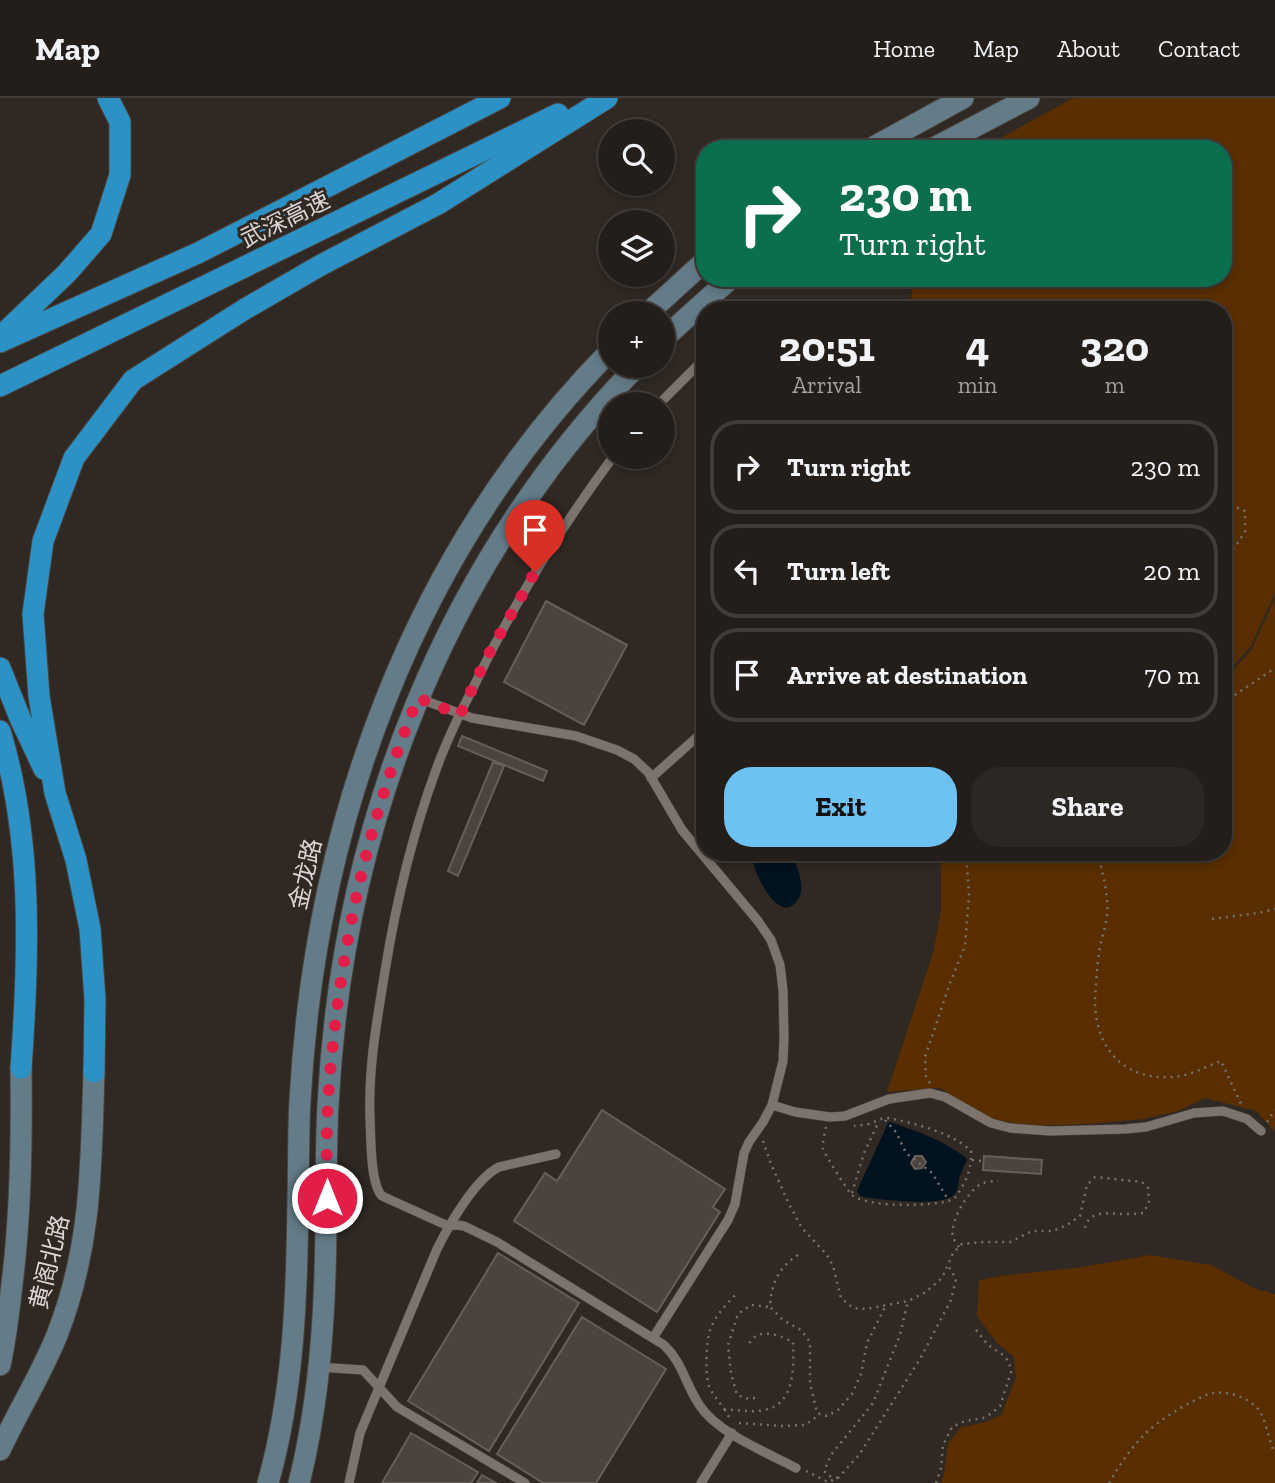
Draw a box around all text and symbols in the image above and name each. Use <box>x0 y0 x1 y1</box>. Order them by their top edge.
text: Map <box>35 29 100 68</box>
text: Home <box>873 34 935 63</box>
text: Map <box>973 34 1019 63</box>
text: About <box>1057 34 1120 63</box>
text: Contact <box>1158 34 1240 63</box>
map controls <box>598 119 675 469</box>
button: search <box>598 119 675 196</box>
text: 230 m <box>839 165 972 224</box>
icon: right <box>724 168 815 259</box>
street label: 武深高速 <box>236 185 334 253</box>
button: layers <box>598 210 675 287</box>
text: Turn right <box>839 225 986 263</box>
button: + <box>598 301 675 378</box>
text: 20:51 <box>779 321 875 372</box>
text: 4 <box>965 321 989 372</box>
text: 320 <box>1080 321 1149 372</box>
text: Arrival <box>792 371 862 399</box>
text: min <box>958 371 997 399</box>
text: m <box>1105 371 1125 399</box>
button: − <box>598 392 675 469</box>
icon: right <box>728 448 766 486</box>
text: Turn right <box>787 451 910 483</box>
text: 230 m <box>1131 451 1200 483</box>
pin <box>505 500 565 572</box>
icon: arrive <box>516 511 554 549</box>
icon: left <box>728 552 766 590</box>
text: Turn left <box>787 555 890 587</box>
text: 20 m <box>1143 555 1200 587</box>
icon: arrive <box>728 656 766 694</box>
text: Arrive at destination <box>787 659 1027 691</box>
text: 70 m <box>1144 659 1200 691</box>
button: Exit <box>724 767 957 847</box>
button: Share <box>971 767 1204 847</box>
street label: 金龙路 <box>283 836 327 912</box>
position arrow <box>290 1161 364 1235</box>
street label: 黄阁北路 <box>23 1212 75 1312</box>

